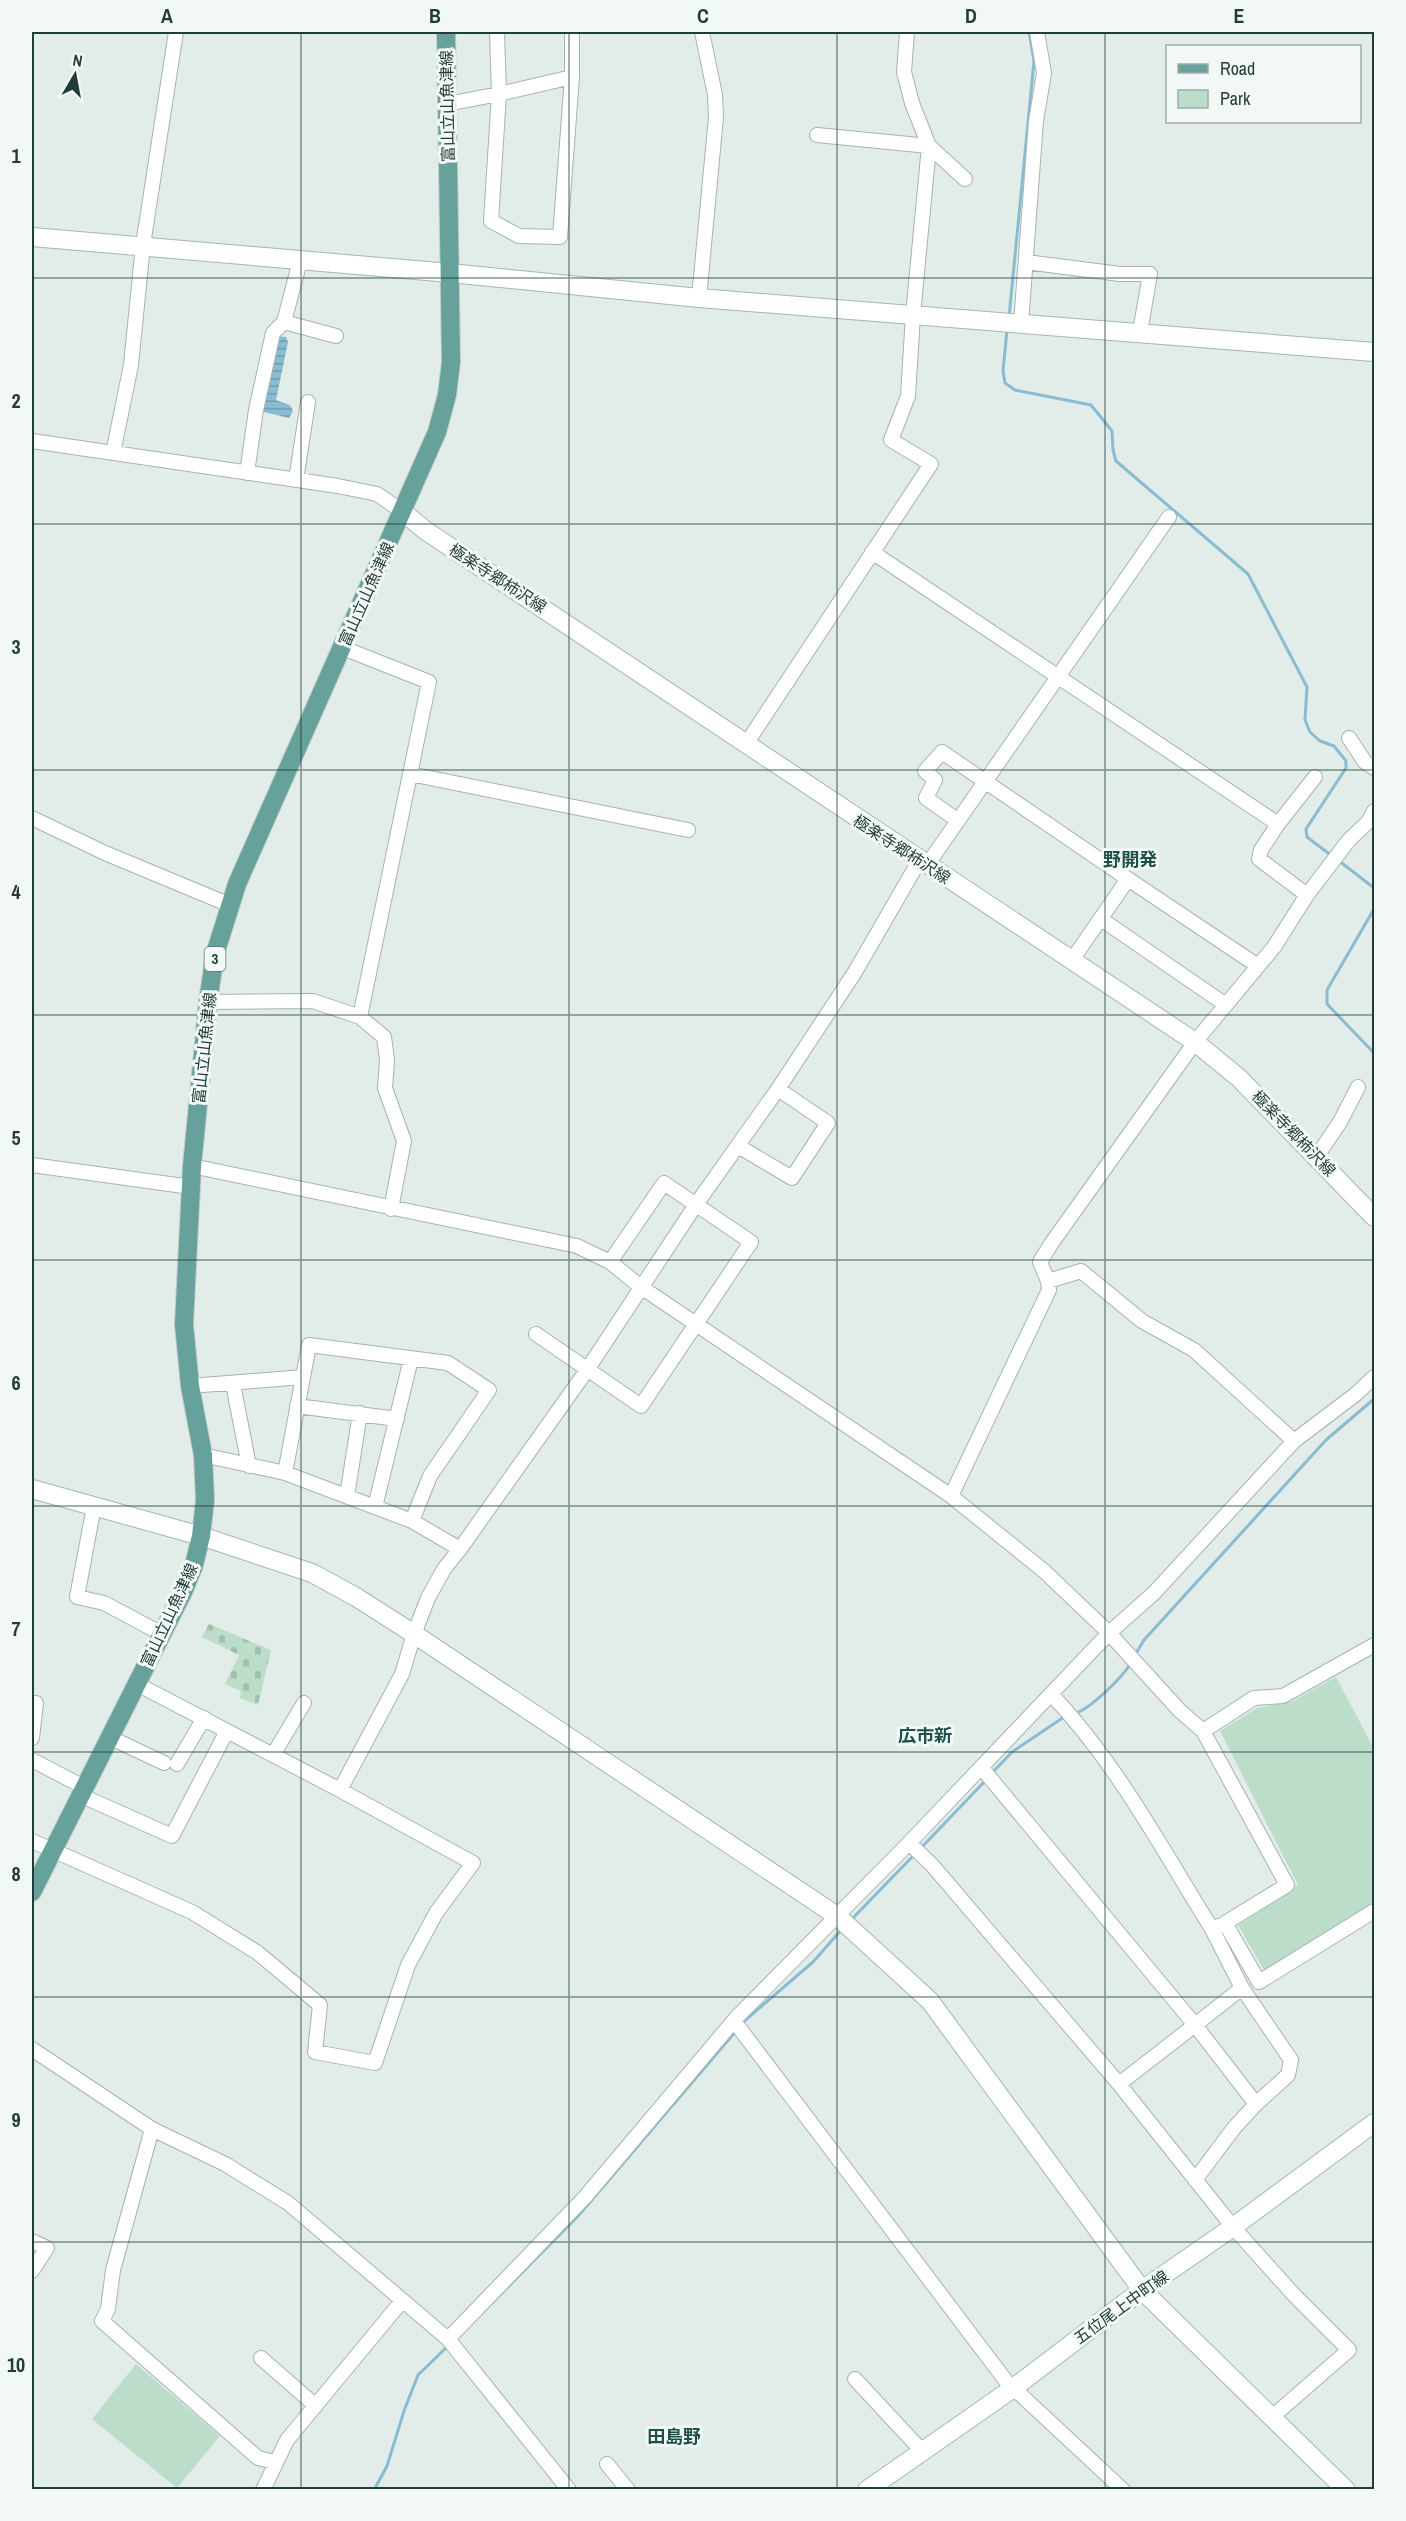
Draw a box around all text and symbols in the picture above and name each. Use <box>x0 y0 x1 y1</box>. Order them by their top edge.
text: A <box>161 2 173 29</box>
text: B <box>429 2 441 29</box>
text: C <box>697 2 709 29</box>
text: D <box>965 2 977 29</box>
text: E <box>1234 2 1245 29</box>
north arrow <box>45 45 105 105</box>
legend <box>1166 45 1361 123</box>
text: N <box>71 49 84 72</box>
street label: 富山立山魚津線 <box>435 50 459 162</box>
text: Road <box>1220 56 1255 81</box>
text: Park <box>1220 86 1251 111</box>
text: 1 <box>11 142 21 169</box>
text: 2 <box>11 387 21 414</box>
street label: 富山立山魚津線 <box>333 538 399 650</box>
street label: 極楽寺郷柿沢線 <box>445 538 551 618</box>
text: 3 <box>11 633 21 660</box>
street label: 極楽寺郷柿沢線 <box>849 809 955 889</box>
district label: 野開発 <box>1103 847 1157 872</box>
text: 4 <box>11 878 21 905</box>
road number: 3 <box>204 947 226 971</box>
street label: 富山立山魚津線 <box>187 991 221 1105</box>
street label: 極楽寺郷柿沢線 <box>1247 1085 1341 1181</box>
text: 5 <box>11 1124 21 1151</box>
text: 6 <box>11 1369 21 1396</box>
street label: 富山立山魚津線 <box>135 1560 203 1670</box>
text: 7 <box>11 1615 21 1642</box>
district label: 広市新 <box>898 1723 952 1748</box>
text: 8 <box>11 1860 21 1887</box>
text: 9 <box>11 2106 21 2133</box>
street label: 五位尾上中町線 <box>1069 2265 1173 2349</box>
text: 10 <box>7 2351 25 2378</box>
district label: 田島野 <box>647 2424 701 2449</box>

